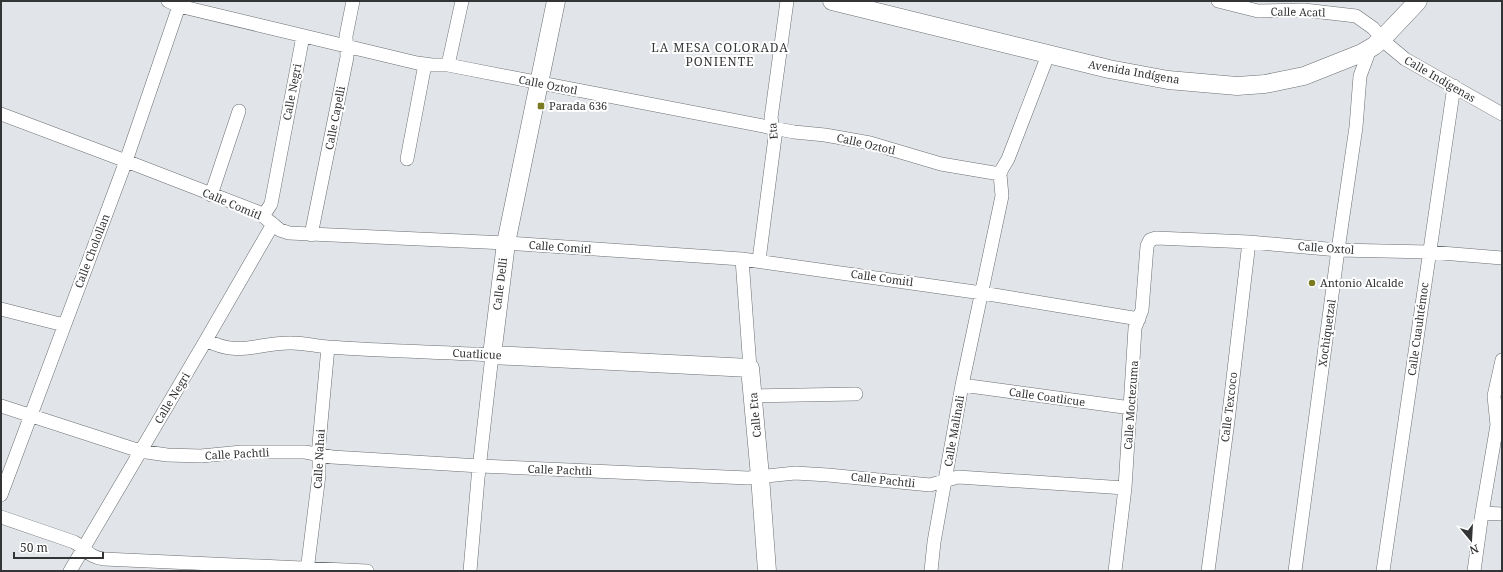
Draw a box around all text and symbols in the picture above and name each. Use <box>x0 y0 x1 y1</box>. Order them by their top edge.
street label: Calle Acatl <box>1270 4 1326 19</box>
district label: LA MESA COLORADA PONIENTE <box>651 39 789 70</box>
street label: Calle Indígenas <box>1402 52 1479 105</box>
street label: Avenida Indígena <box>1087 56 1181 87</box>
street label: Calle Negri <box>279 62 304 122</box>
street label: Calle Oztotl <box>517 71 579 98</box>
street label: Calle Capelli <box>321 84 348 151</box>
place label: Parada 636 <box>549 98 607 113</box>
marker: Parada 636 <box>536 101 546 111</box>
street label: Eta <box>764 122 781 140</box>
street label: Calle Oztotl <box>835 129 898 158</box>
street label: Calle Comitl <box>200 184 265 223</box>
street label: Calle Cholollan <box>70 212 113 290</box>
street label: Calle Comitl <box>528 237 592 256</box>
street label: Calle Oxtol <box>1297 238 1355 257</box>
street label: Calle Delli <box>489 256 510 311</box>
street label: Calle Comitl <box>850 266 915 289</box>
place label: Antonio Alcalde <box>1320 275 1404 290</box>
marker: Antonio Alcalde <box>1307 278 1317 288</box>
street label: Calle Cuauhtémoc <box>1404 281 1431 377</box>
street label: Xochiquetzal <box>1314 298 1339 368</box>
street label: Cuatlicue <box>452 345 502 362</box>
street label: Calle Moctezuma <box>1120 360 1141 450</box>
street label: Calle Negri <box>150 369 193 426</box>
street label: Calle Texcoco <box>1217 371 1240 443</box>
street label: Calle Coatlicue <box>1008 384 1086 409</box>
street label: Calle Eta <box>745 392 764 438</box>
street label: Calle Malinali <box>940 394 967 468</box>
street label: Calle Nahai <box>309 428 328 489</box>
street label: Calle Pachtli <box>204 444 270 463</box>
street label: Calle Pachtli <box>527 461 593 478</box>
street label: Calle Pachtli <box>850 469 916 490</box>
north arrow <box>1451 520 1491 560</box>
scale bar <box>14 534 103 560</box>
text: 50 m <box>20 539 48 556</box>
text: N <box>1467 542 1481 559</box>

